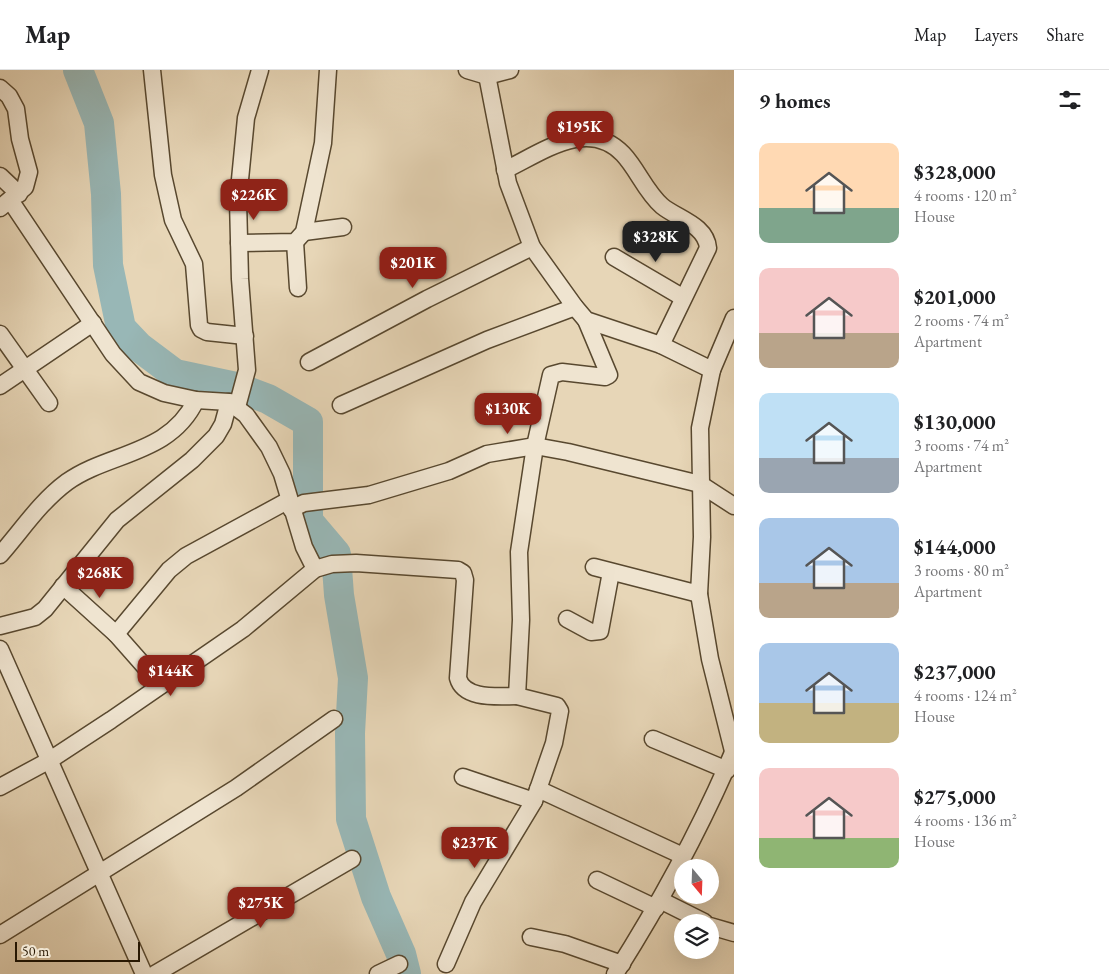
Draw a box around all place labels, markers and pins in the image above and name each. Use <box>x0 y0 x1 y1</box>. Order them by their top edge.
pin: $195K <box>545 111 615 153</box>
pin: $226K <box>219 178 289 221</box>
pin: $328K <box>621 220 691 263</box>
pin: $201K <box>378 246 448 289</box>
pin: $130K <box>473 392 543 435</box>
pin: $268K <box>65 556 135 599</box>
pin: $144K <box>136 654 206 697</box>
pin: $237K <box>440 826 510 869</box>
pin: $275K <box>226 886 296 929</box>

